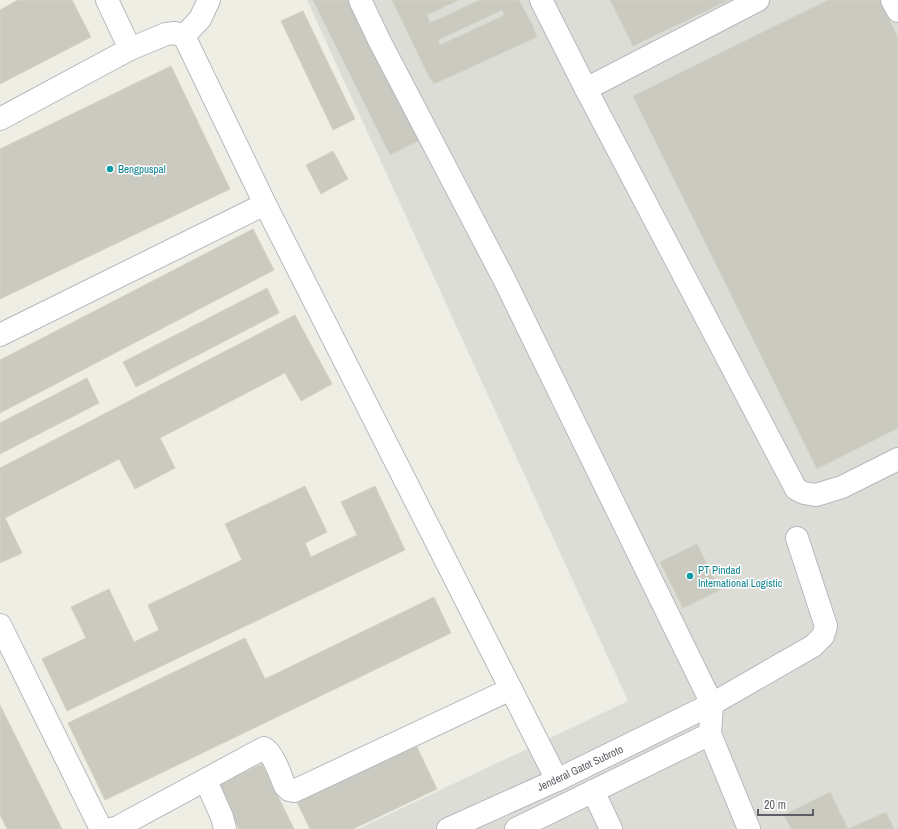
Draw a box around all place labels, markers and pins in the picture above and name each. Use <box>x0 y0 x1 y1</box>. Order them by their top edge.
place label: Bengpuspal <box>118 162 166 176</box>
marker: Bengpuspal <box>105 164 115 174</box>
place label: PT Pindad International Logistic <box>698 563 783 590</box>
marker: PT Pindad International Logistic <box>685 571 695 581</box>

